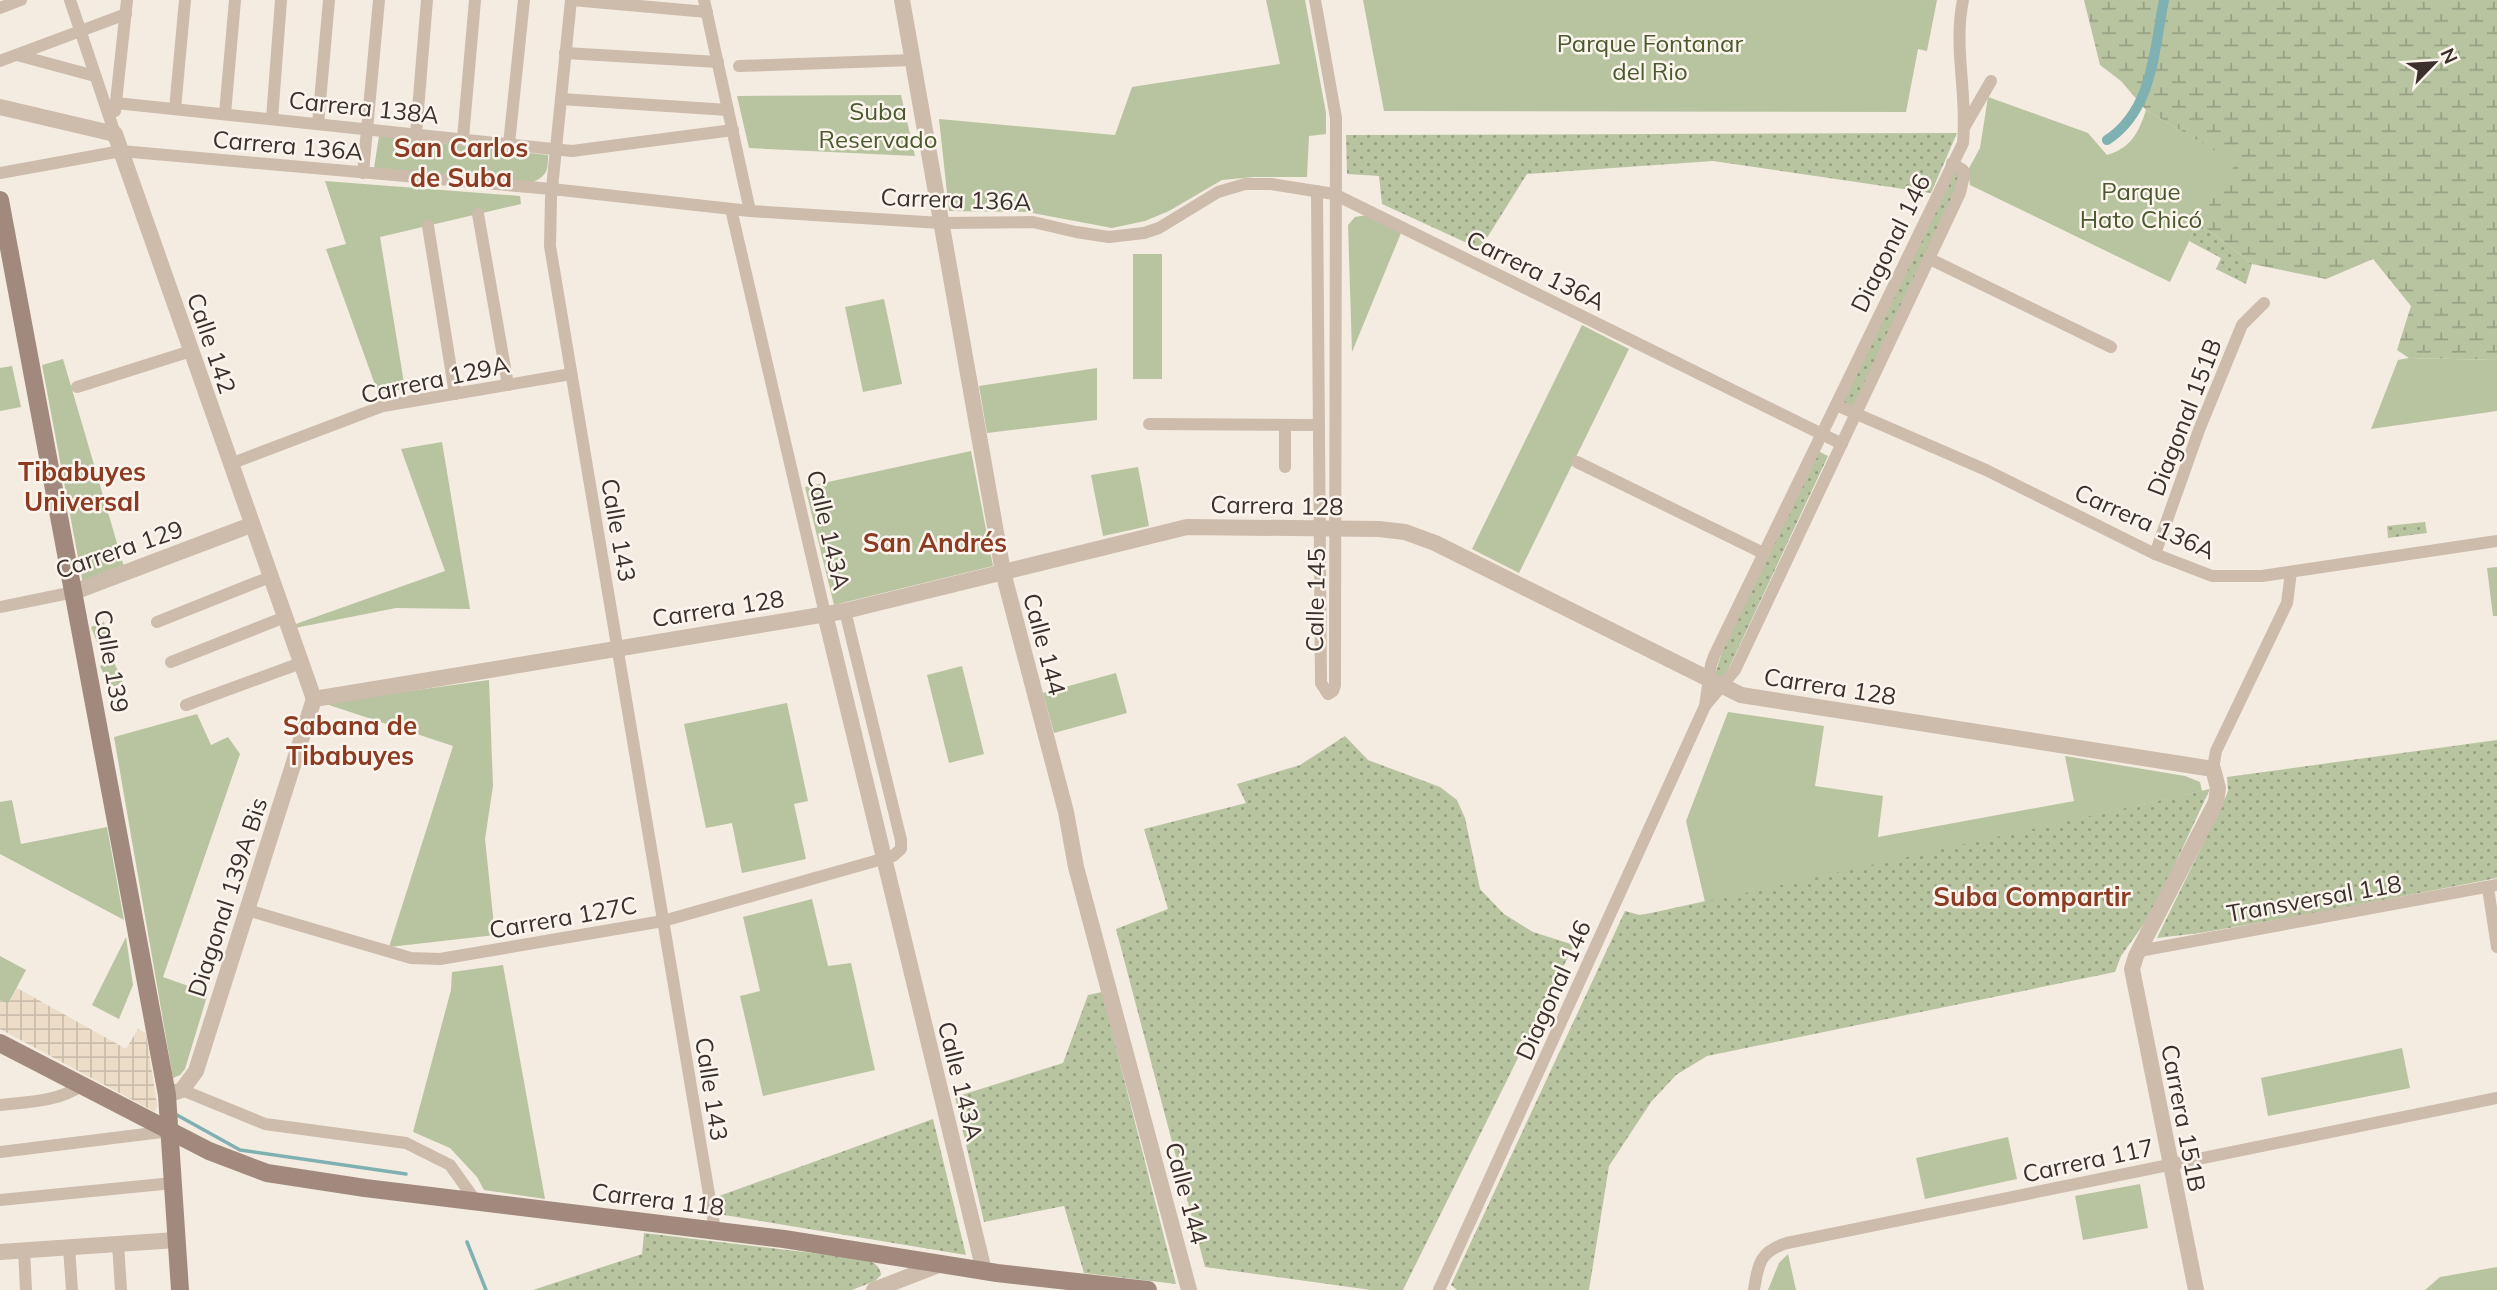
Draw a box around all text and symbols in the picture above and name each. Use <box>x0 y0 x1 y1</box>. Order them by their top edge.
park label: Parque Fontanar del Rio <box>1557 28 1743 86</box>
north arrow <box>2399 28 2469 98</box>
text: N <box>2435 44 2463 67</box>
street label: Carrera 138A <box>287 84 441 130</box>
park label: Suba Reservado <box>819 96 937 154</box>
street label: Carrera 136A <box>212 123 365 167</box>
district label: San Carlos de Suba <box>394 131 528 194</box>
street label: Diagonal 146 <box>1844 169 1936 317</box>
park label: Parque Hato Chicó <box>2080 176 2202 234</box>
street label: Carrera 136A <box>880 181 1032 217</box>
street label: Carrera 136A <box>1462 223 1611 317</box>
street label: Calle 142 <box>181 289 243 397</box>
street label: Diagonal 151B <box>2140 334 2228 500</box>
street label: Carrera 129A <box>358 349 512 409</box>
district label: Tibabuyes Universal <box>18 455 146 518</box>
street label: Calle 143A <box>801 467 857 593</box>
street label: Calle 143 <box>595 476 643 584</box>
street label: Carrera 136A <box>2070 477 2220 566</box>
street label: Carrera 128 <box>1210 489 1344 521</box>
street label: Carrera 129 <box>51 513 187 585</box>
district label: San Andrés <box>863 526 1007 559</box>
street label: Calle 145 <box>1299 548 1331 652</box>
street label: Carrera 128 <box>650 583 786 633</box>
street label: Calle 144 <box>1017 590 1073 698</box>
street label: Calle 139 <box>88 607 136 715</box>
street label: Carrera 128 <box>1762 661 1898 711</box>
district label: Sabana de Tibabuyes <box>283 709 417 772</box>
street label: Diagonal 139A Bis <box>181 794 273 1000</box>
street label: Transversal 118 <box>2224 868 2404 928</box>
district label: Suba Compartir <box>1933 880 2131 913</box>
street label: Carrera 127C <box>487 889 639 945</box>
street label: Diagonal 146 <box>1509 915 1597 1065</box>
street label: Calle 143A <box>932 1018 990 1144</box>
street label: Calle 143 <box>689 1035 735 1143</box>
street label: Carrera 151B <box>2155 1042 2213 1194</box>
street label: Carrera 117 <box>2020 1131 2156 1189</box>
street label: Calle 144 <box>1159 1139 1215 1247</box>
street label: Carrera 118 <box>590 1176 726 1222</box>

